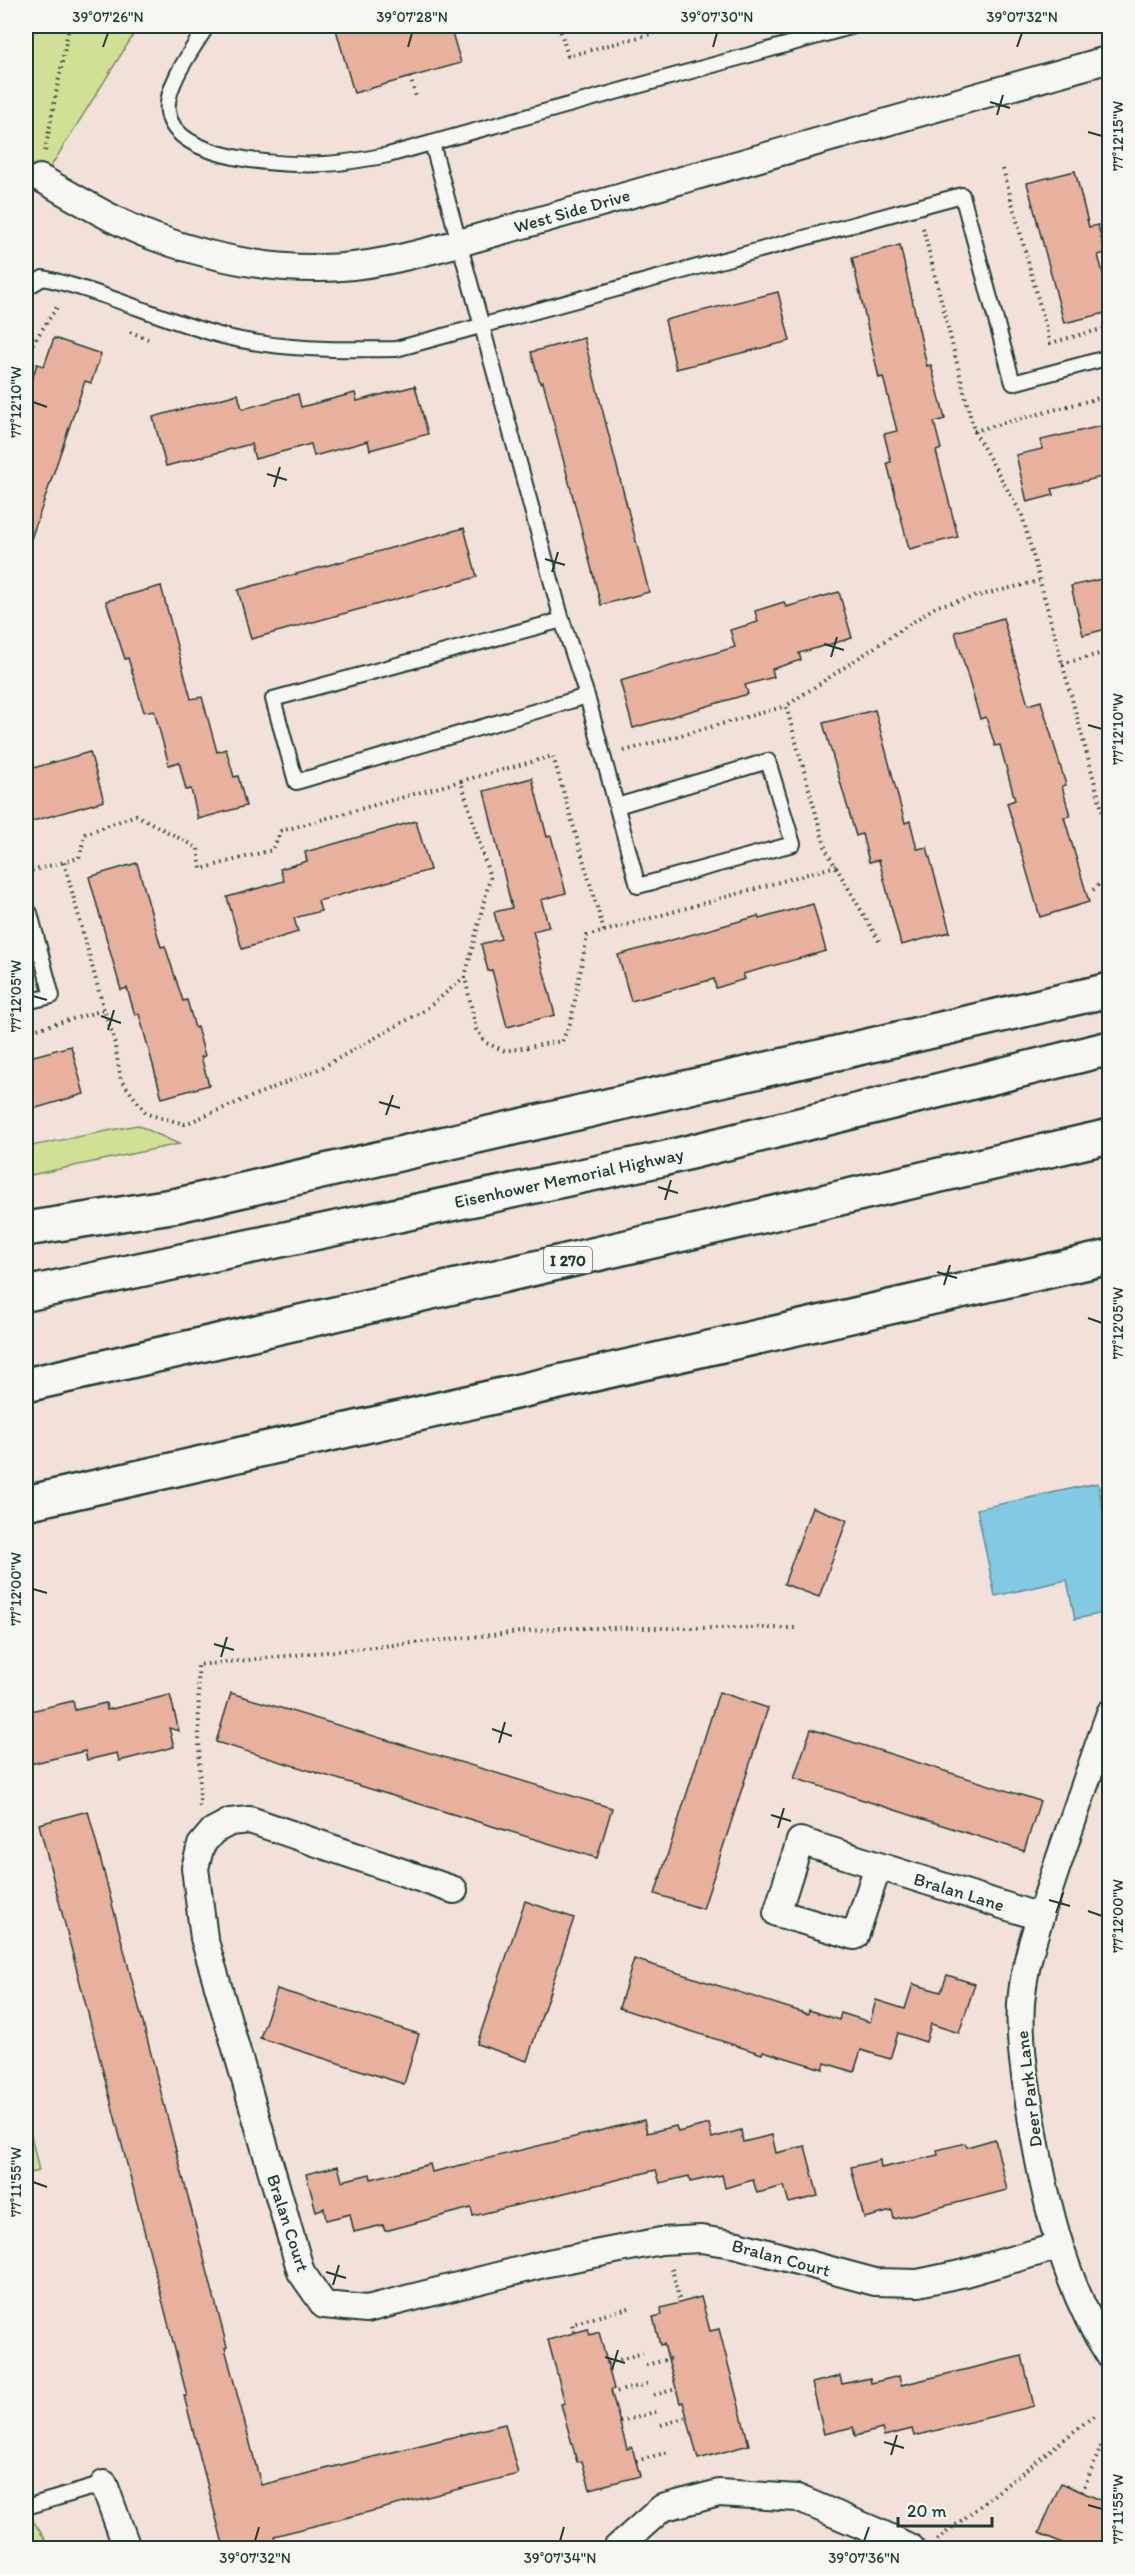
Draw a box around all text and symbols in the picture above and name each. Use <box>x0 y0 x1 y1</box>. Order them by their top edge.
text: 39°07'26"N <box>72 8 144 26</box>
text: 39°07'28"N <box>376 8 448 26</box>
text: 39°07'30"N <box>681 8 753 26</box>
text: 39°07'32"N <box>986 8 1058 26</box>
text: 77°12'15"W <box>1109 101 1127 171</box>
street label: West Side Drive <box>511 184 633 238</box>
text: 77°12'10"W <box>7 366 25 438</box>
text: 77°12'10"W <box>1109 693 1127 765</box>
text: 77°12'05"W <box>7 960 25 1032</box>
street label: Eisenhower Memorial Highway <box>452 1143 686 1213</box>
road number: I 270 <box>544 1247 592 1273</box>
text: 77°12'05"W <box>1109 1287 1127 1359</box>
text: 77°12'00"W <box>7 1552 25 1626</box>
street label: Bralan Lane <box>911 1868 1007 1916</box>
text: 77°12'00"W <box>1109 1879 1127 1953</box>
street label: Deer Park Lane <box>1011 2029 1047 2149</box>
text: 77°11'55"W <box>7 2147 25 2217</box>
street label: Bralan Court <box>262 2172 314 2275</box>
street label: Bralan Court <box>729 2234 833 2282</box>
text: 77°11'55"W <box>1109 2474 1127 2544</box>
scale bar <box>898 2490 992 2528</box>
text: 20 m <box>907 2500 947 2522</box>
text: 39°07'32"N <box>219 2549 291 2567</box>
text: 39°07'34"N <box>524 2549 596 2567</box>
text: 39°07'36"N <box>828 2549 900 2567</box>

